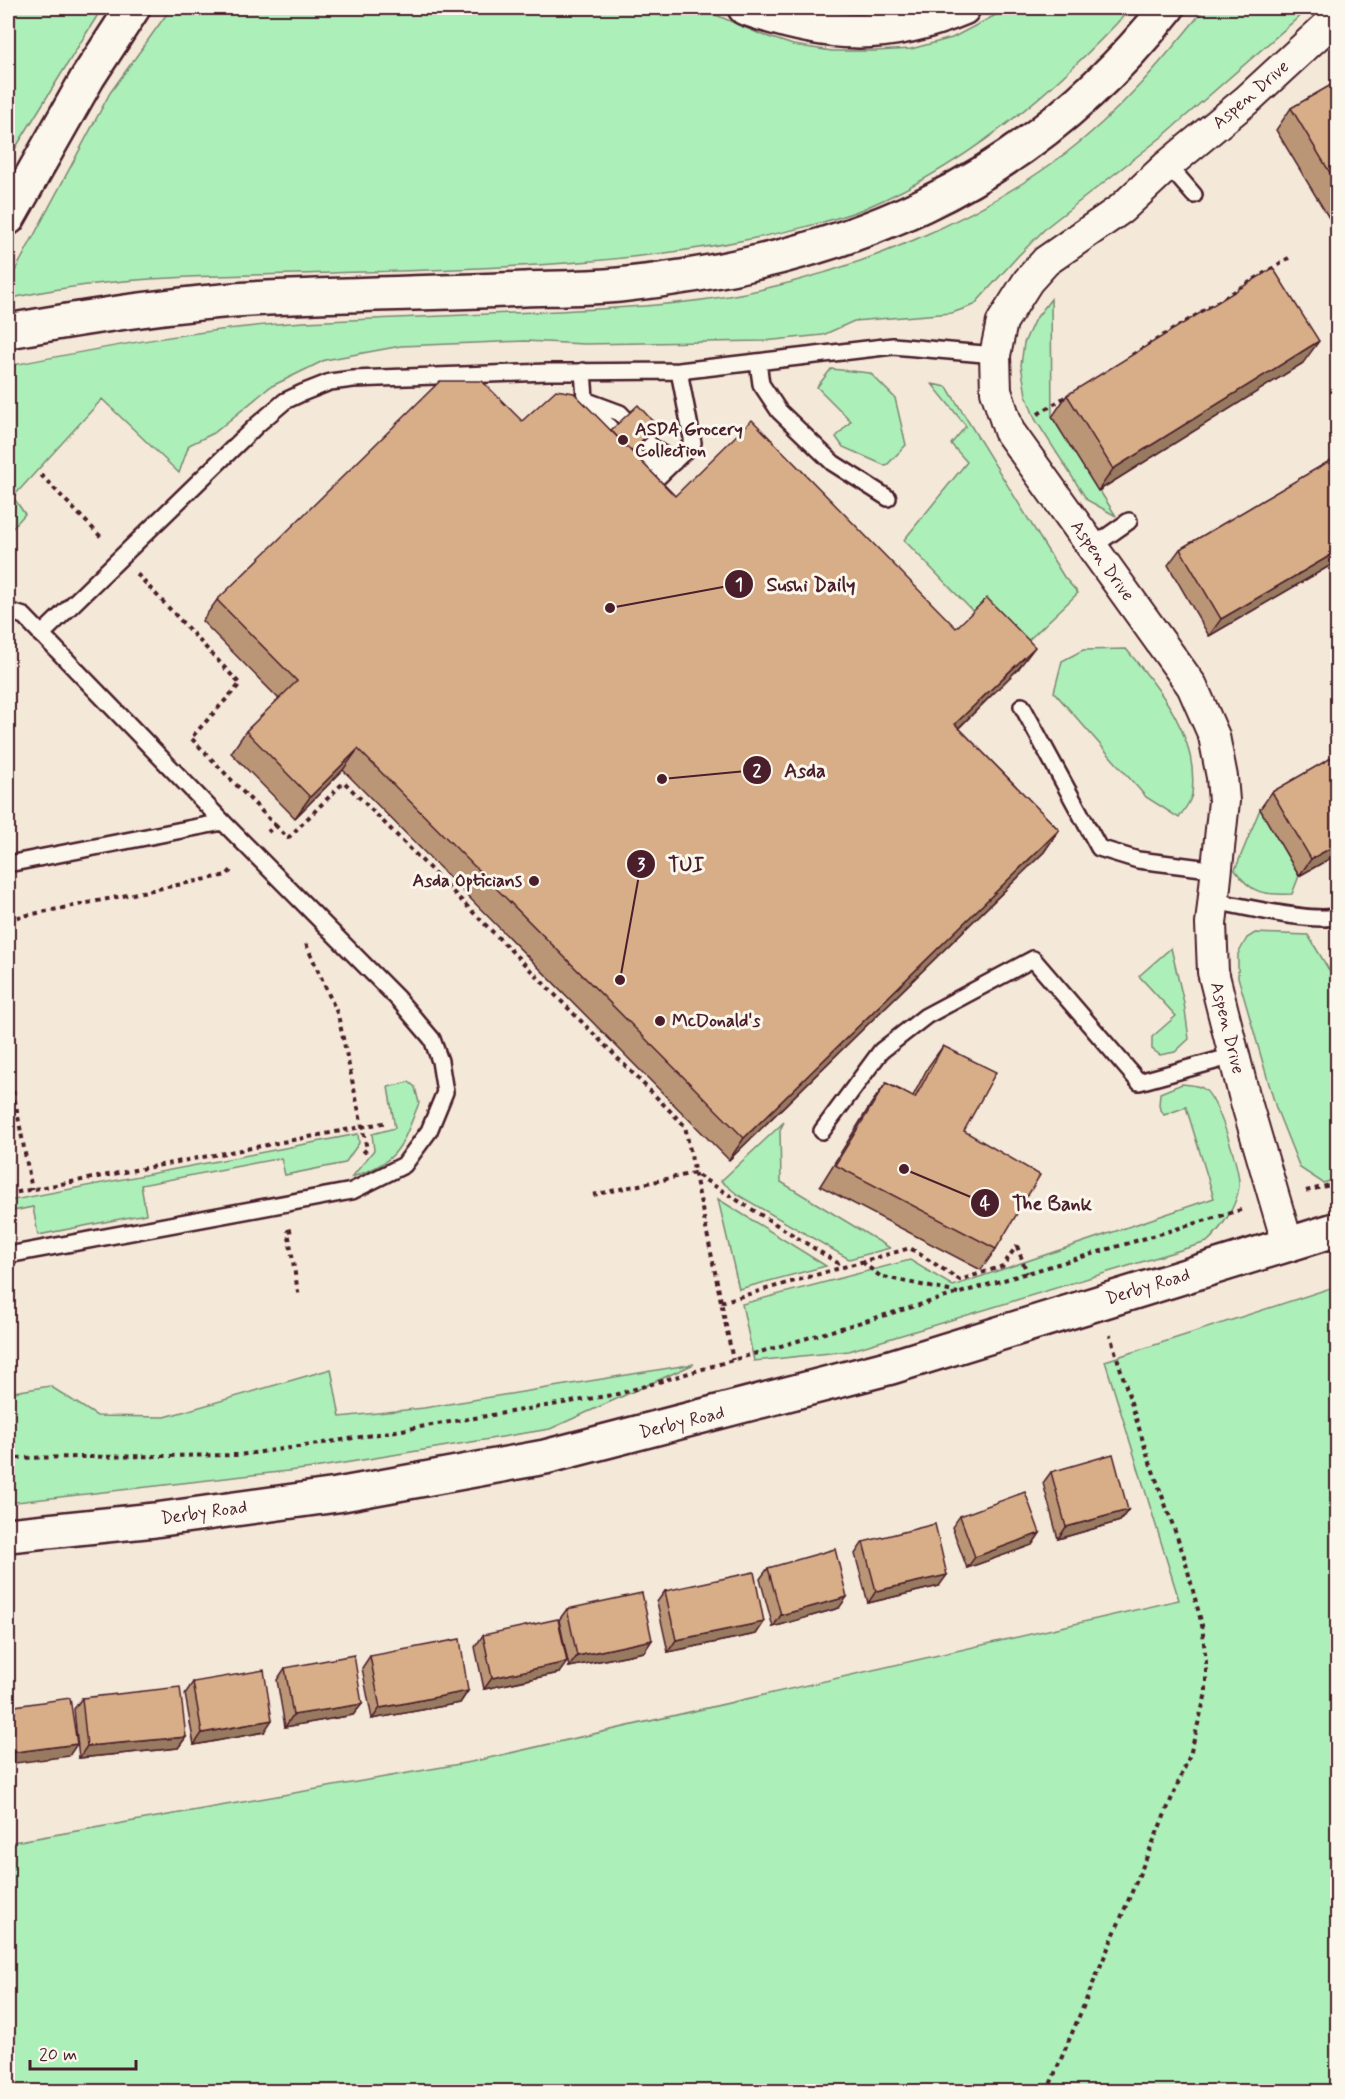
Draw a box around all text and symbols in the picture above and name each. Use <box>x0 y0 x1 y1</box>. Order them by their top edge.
street label: Aspen Drive <box>1208 55 1294 135</box>
place label: ASDA Grocery Collection <box>635 418 743 463</box>
marker: ASDA Grocery Collection <box>616 433 630 447</box>
street label: Aspen Drive <box>1065 516 1139 606</box>
callout: Sushi Daily <box>724 565 867 603</box>
text: Sushi Daily <box>766 572 856 599</box>
text: 1 <box>735 573 743 597</box>
callout: Asda <box>742 751 838 789</box>
text: Asda <box>784 758 826 785</box>
text: 2 <box>753 759 762 783</box>
callout: TUI <box>626 845 716 883</box>
text: TUI <box>668 852 705 879</box>
text: 3 <box>637 853 646 877</box>
place label: Asda Opticians <box>412 869 522 893</box>
marker: Asda Opticians <box>527 874 541 888</box>
street label: Aspen Drive <box>1204 979 1250 1077</box>
place label: McDonald's <box>672 1009 760 1033</box>
marker: McDonald's <box>653 1014 667 1028</box>
callout: The Bank <box>970 1184 1104 1222</box>
text: The Bank <box>1012 1191 1093 1218</box>
text: 4 <box>980 1192 991 1216</box>
street label: Derby Road <box>1103 1263 1193 1311</box>
street label: Derby Road <box>637 1401 727 1445</box>
street label: Derby Road <box>159 1495 249 1531</box>
scale bar <box>30 2033 136 2071</box>
text: 20 m <box>39 2043 77 2067</box>

